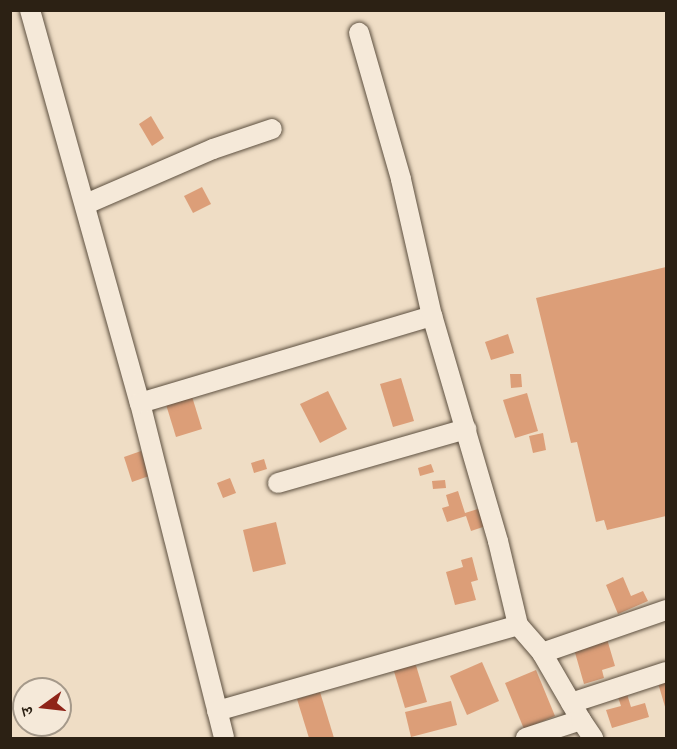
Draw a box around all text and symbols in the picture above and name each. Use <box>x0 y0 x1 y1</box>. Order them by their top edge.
north arrow <box>12 677 72 737</box>
text: उ <box>16 705 37 718</box>

